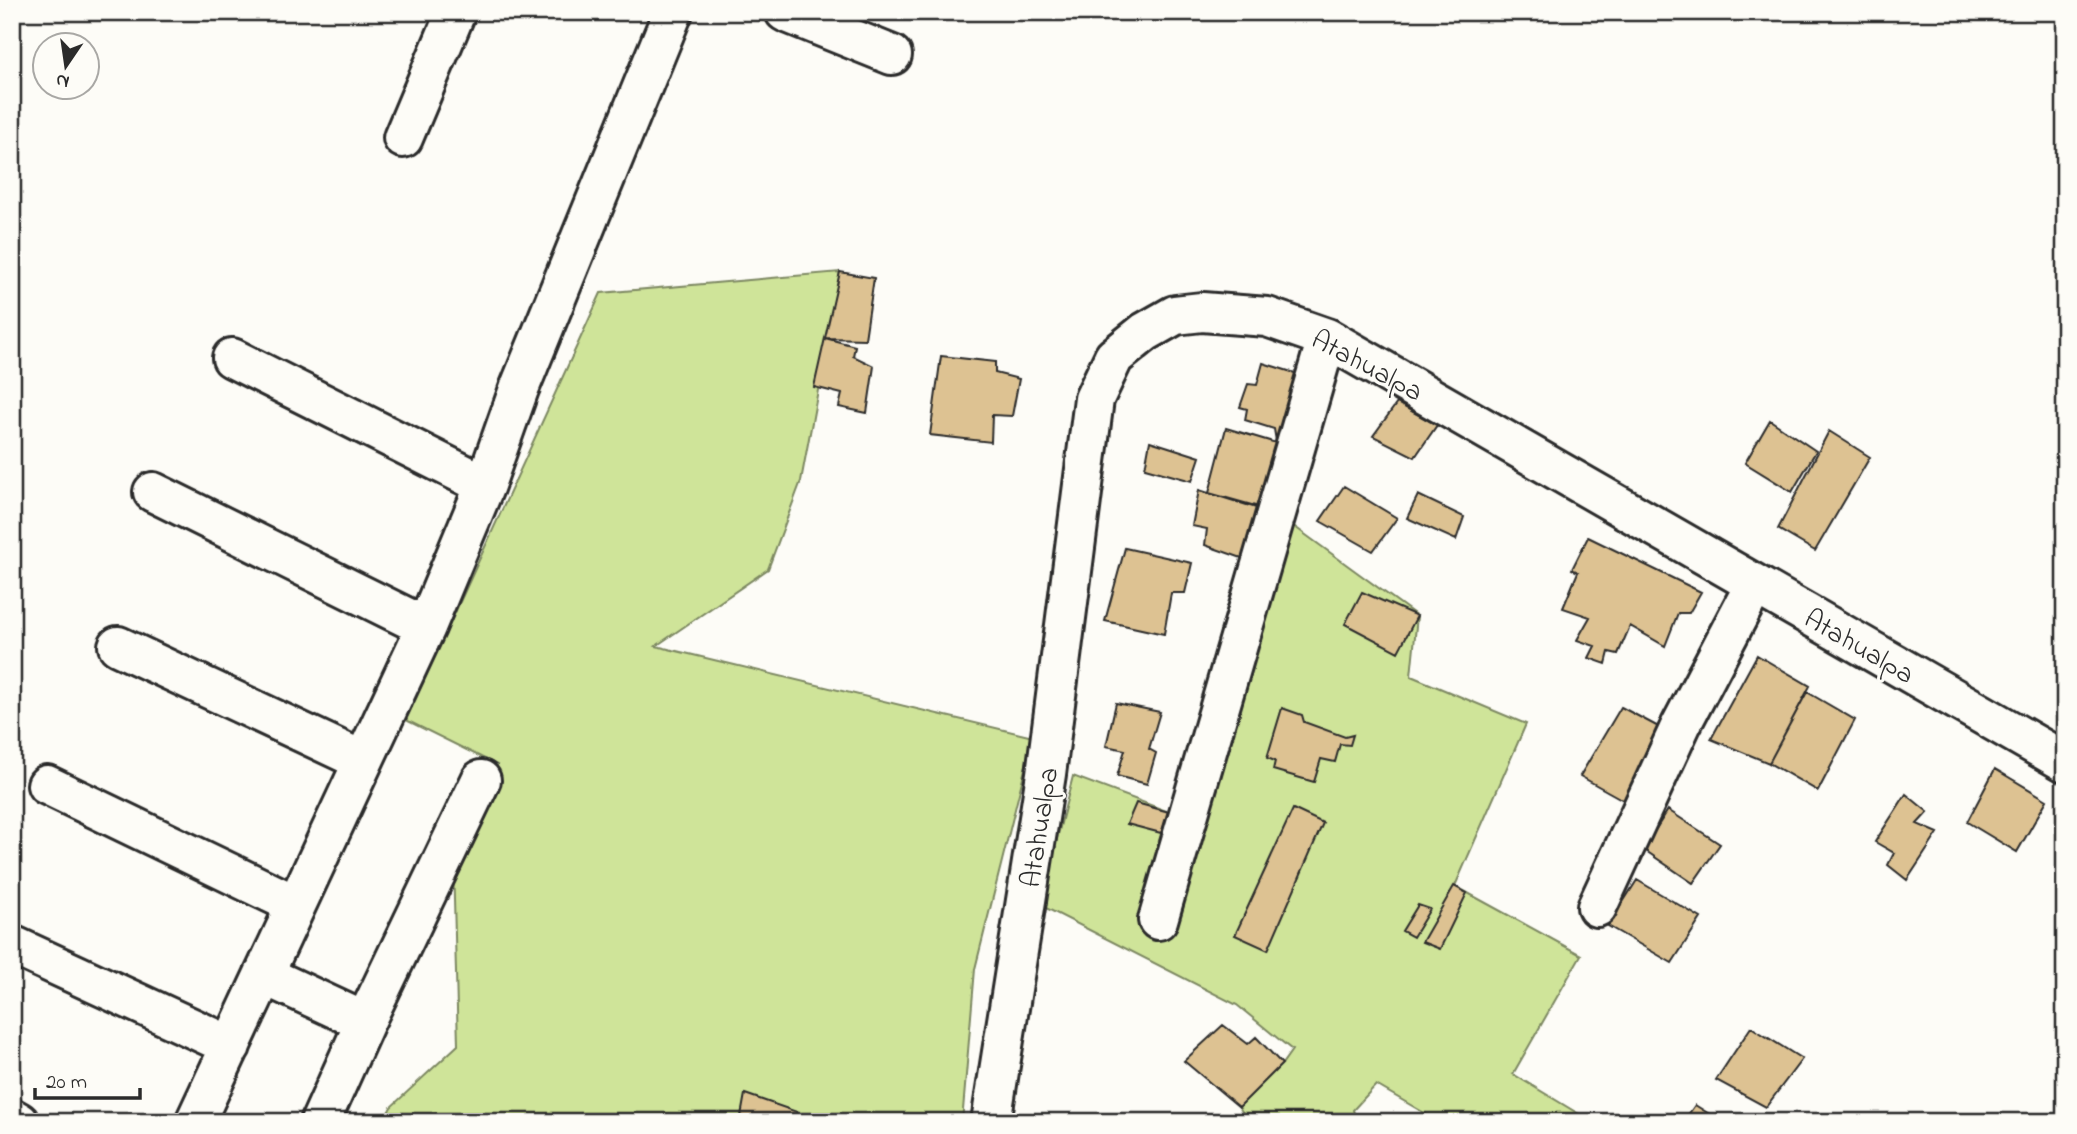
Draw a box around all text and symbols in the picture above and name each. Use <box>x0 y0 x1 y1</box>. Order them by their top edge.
north arrow <box>32 32 102 102</box>
text: N <box>53 65 72 95</box>
street label: Atahualpa <box>1303 321 1429 414</box>
street label: Atahualpa <box>1796 600 1921 696</box>
street label: Atahualpa <box>1012 764 1071 891</box>
scale bar <box>35 1057 140 1101</box>
text: 20 m <box>46 1068 87 1098</box>

